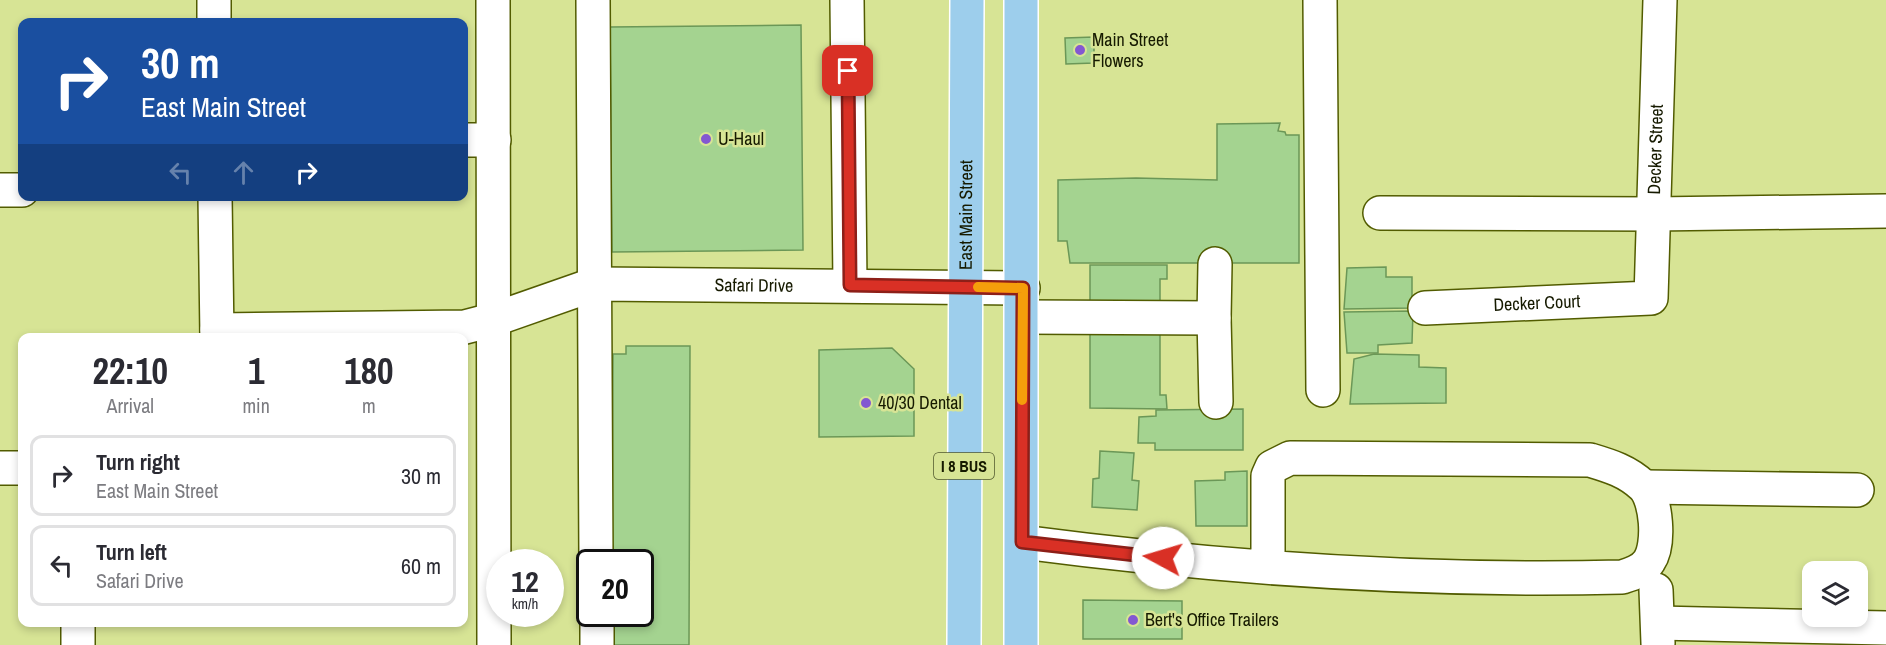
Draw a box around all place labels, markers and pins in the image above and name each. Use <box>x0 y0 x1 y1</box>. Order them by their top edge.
place label: Main Street Flowers <box>1092 27 1168 73</box>
marker: Main Street Flowers <box>1073 43 1087 57</box>
pin <box>822 45 873 96</box>
place label: U-Haul <box>718 126 764 151</box>
marker: U-Haul <box>699 132 713 146</box>
place label: 40/30 Dental <box>878 390 962 415</box>
marker: 40/30 Dental <box>859 396 873 410</box>
place label: Bert's Office Trailers <box>1145 607 1279 632</box>
marker: Bert's Office Trailers <box>1126 613 1140 627</box>

